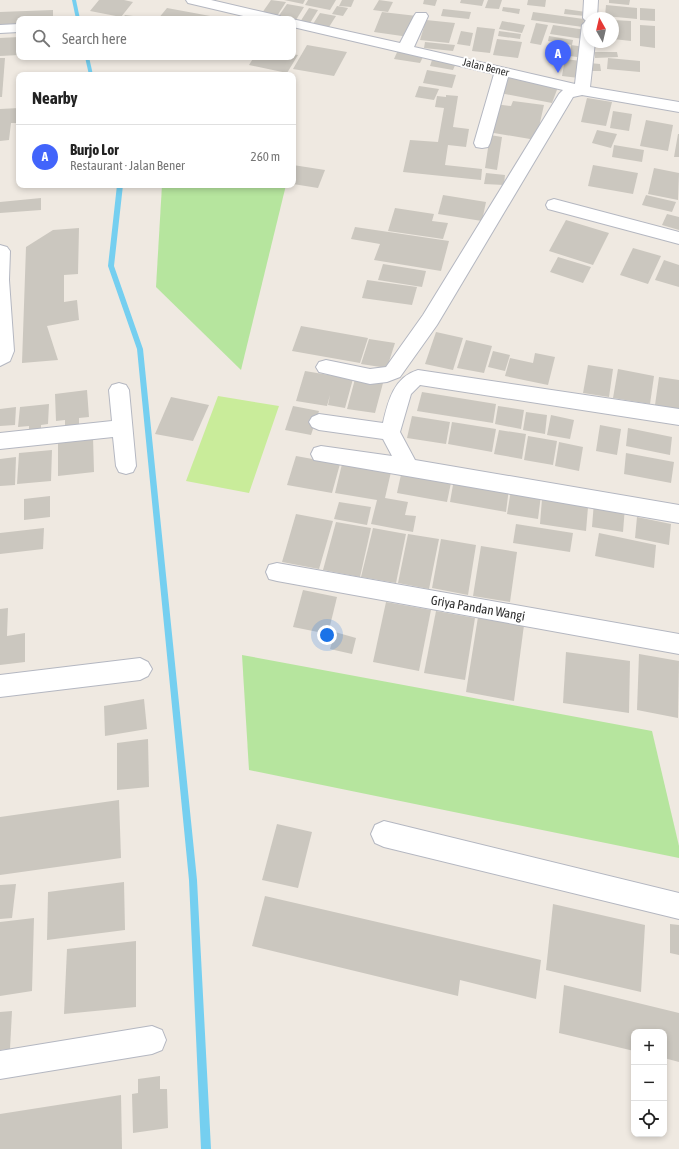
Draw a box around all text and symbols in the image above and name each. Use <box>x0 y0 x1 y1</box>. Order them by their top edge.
north arrow <box>583 12 619 48</box>
search box <box>16 16 296 60</box>
icon: search <box>30 27 52 49</box>
text: Search here <box>62 30 127 47</box>
pin: A <box>545 40 571 73</box>
street label: Jalan Bener <box>462 55 511 79</box>
text: Nearby <box>32 88 78 108</box>
text: Burjo Lor <box>70 141 119 158</box>
text: A <box>42 149 48 164</box>
text: 260 m <box>251 149 280 164</box>
text: Restaurant · Jalan Bener <box>70 158 185 173</box>
street label: Griya Pandan Wangi <box>430 592 526 624</box>
your location <box>317 625 337 645</box>
map controls <box>631 1029 667 1137</box>
button: + <box>631 1029 667 1065</box>
button: − <box>631 1065 667 1101</box>
button: locate <box>631 1101 667 1137</box>

